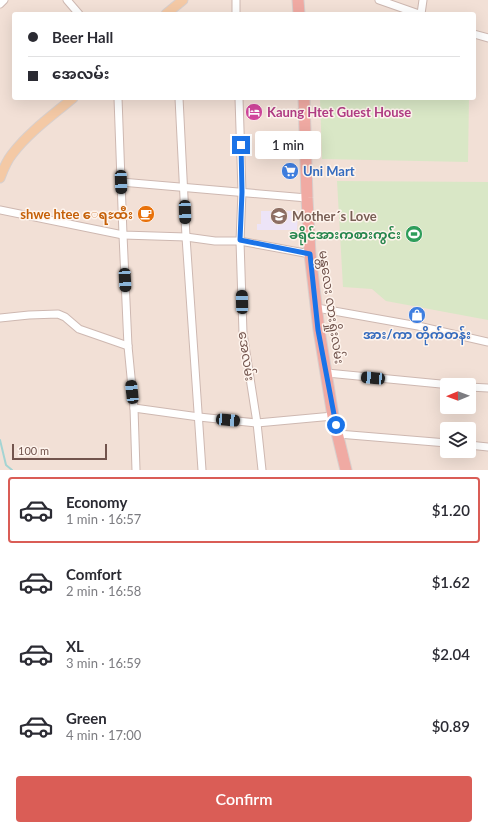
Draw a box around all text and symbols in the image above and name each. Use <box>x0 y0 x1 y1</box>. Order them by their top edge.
text: Beer Hall <box>52 28 113 46</box>
text: အေလမ်း <box>52 64 110 82</box>
hotel icon: Kaung Htet Guest House <box>244 102 264 122</box>
place label: Kaung Htet Guest House <box>267 104 411 120</box>
callout: 1 min <box>255 131 321 159</box>
route end <box>232 136 250 154</box>
text: 1 min <box>272 137 304 153</box>
supermarket icon: Uni Mart <box>280 161 300 181</box>
place label: Uni Mart <box>303 163 355 179</box>
car <box>115 170 127 194</box>
car <box>179 200 191 224</box>
cafe icon: shwe htee ေရႊထီး <box>136 204 156 224</box>
place label: shwe htee ေရႊထီး <box>20 206 133 225</box>
school or university icon: Mother´s Love <box>269 206 289 226</box>
place label: Mother´s Love <box>292 208 377 224</box>
sports icon: ခရိုင်အားကစားကွင်း <box>404 224 424 244</box>
place label: ခရိုင်အားကစားကွင်း <box>289 225 401 246</box>
street label: မန္တလေး လားရှိုးလမ်း <box>313 249 348 365</box>
car <box>118 268 132 292</box>
car <box>236 290 248 314</box>
shop icon: အား/ကာ တိုက်တန်း <box>407 305 427 325</box>
place label: အား/ကာ တိုက်တန်း <box>363 325 471 346</box>
street label: အေလမ်း <box>236 330 258 382</box>
car <box>361 371 385 385</box>
north arrow <box>440 378 476 414</box>
map controls <box>440 378 476 458</box>
car <box>125 379 139 405</box>
car <box>216 413 240 427</box>
route start <box>327 416 345 434</box>
button: layers <box>440 422 476 458</box>
scale bar <box>12 442 107 461</box>
text: 100 m <box>18 444 49 457</box>
icon: car <box>18 492 54 528</box>
text: Economy <box>66 493 127 511</box>
text: $1.20 <box>432 501 470 519</box>
text: 1 min · 16:57 <box>66 511 141 527</box>
icon: car <box>18 564 54 600</box>
text: Comfort <box>66 565 122 583</box>
text: $1.62 <box>432 573 470 591</box>
text: 2 min · 16:58 <box>66 583 141 599</box>
icon: car <box>18 636 54 672</box>
text: XL <box>66 637 84 655</box>
text: $2.04 <box>432 645 470 663</box>
text: 3 min · 16:59 <box>66 655 141 671</box>
icon: car <box>18 708 54 744</box>
text: Green <box>66 709 107 727</box>
text: $0.89 <box>432 717 470 735</box>
text: 4 min · 17:00 <box>66 727 141 743</box>
button: Confirm <box>16 776 472 822</box>

